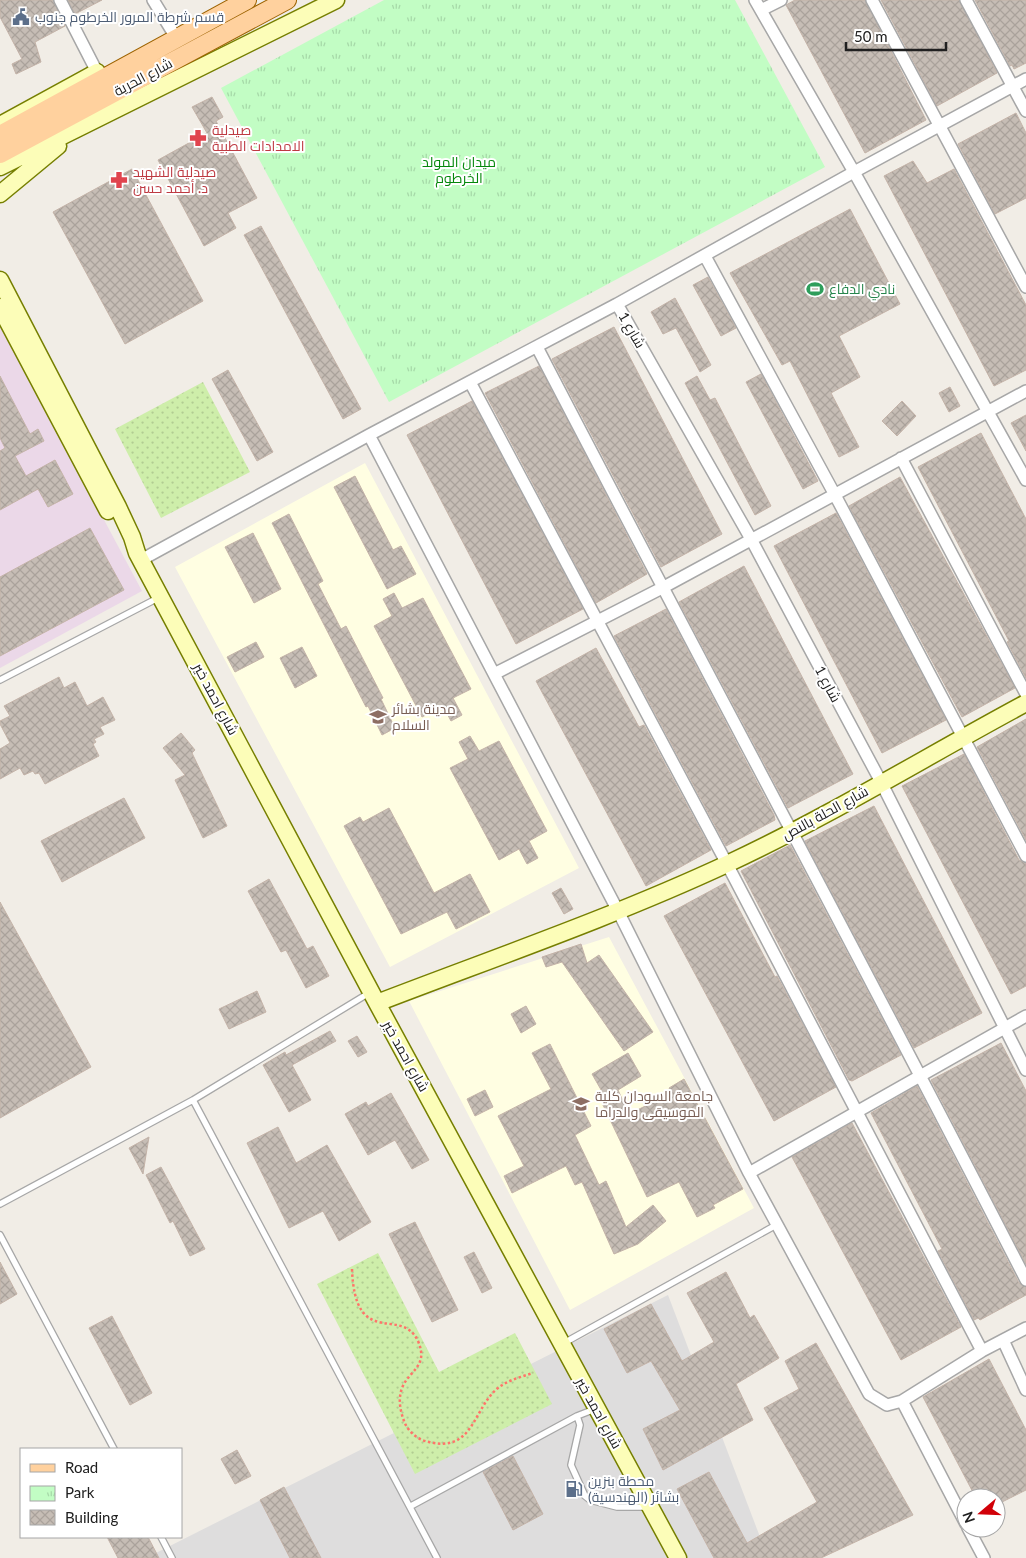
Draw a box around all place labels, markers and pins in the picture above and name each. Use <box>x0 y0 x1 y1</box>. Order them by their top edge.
public building icon: قسم شرطة المرور الخرطوم جنوب <box>11 7 31 27</box>
place label: قسم شرطة المرور الخرطوم جنوب <box>35 8 224 27</box>
place label: صيدلية الامدادات الطبية <box>212 121 305 154</box>
pharmacy icon: صيدلية الامدادات الطبية <box>188 128 208 148</box>
place label: صيدلية الشهيد د. أحمد حسن <box>133 163 216 196</box>
pharmacy icon: صيدلية الشهيد د. أحمد حسن <box>109 170 129 190</box>
sports icon: نادي الدفاع <box>805 279 825 299</box>
place label: نادي الدفاع <box>829 280 895 301</box>
place label: مدينة بشائر السلام <box>391 700 456 735</box>
school or university icon: مدينة بشائر السلام <box>368 707 388 727</box>
place label: جامعة السودان كلية الموسيقى والدراما <box>595 1087 713 1120</box>
school or university icon: جامعة السودان كلية الموسيقى والدراما <box>571 1094 591 1114</box>
place label: محطة بنزين بشائر (الهندسية) <box>588 1472 679 1505</box>
fuel station icon: محطة بنزين بشائر (الهندسية) <box>564 1479 584 1499</box>

